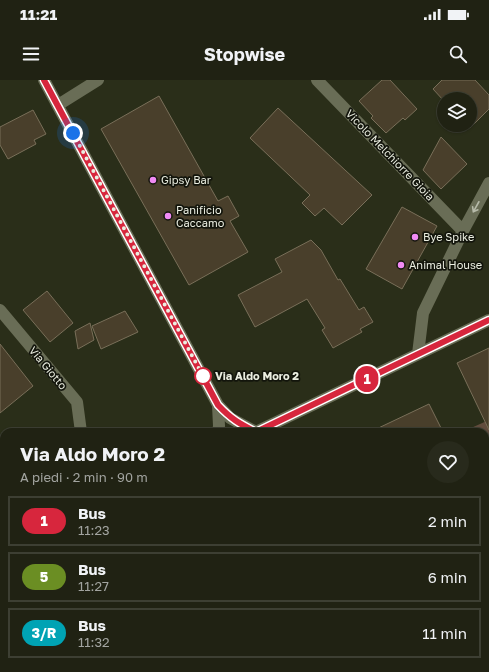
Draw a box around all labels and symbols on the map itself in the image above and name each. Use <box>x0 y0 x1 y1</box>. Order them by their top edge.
street label: Vicolo Melchiorre Gioia <box>344 107 437 203</box>
your location <box>63 123 83 143</box>
place label: Gipsy Bar <box>161 173 212 186</box>
marker: Gipsy Bar <box>148 175 158 185</box>
one-way arrow <box>472 201 479 213</box>
place label: Panificio Caccamo <box>176 203 225 229</box>
marker: Panificio Caccamo <box>163 211 173 221</box>
place label: Bye Spike <box>423 230 474 243</box>
marker: Bye Spike <box>410 232 420 242</box>
place label: Animal House <box>409 258 482 271</box>
marker: Animal House <box>396 260 406 270</box>
street label: Via Giotto <box>27 344 70 392</box>
line badge: 1 <box>354 366 380 392</box>
marker: Via Aldo Moro 2 <box>194 367 212 385</box>
place label: Via Aldo Moro 2 <box>215 369 299 382</box>

